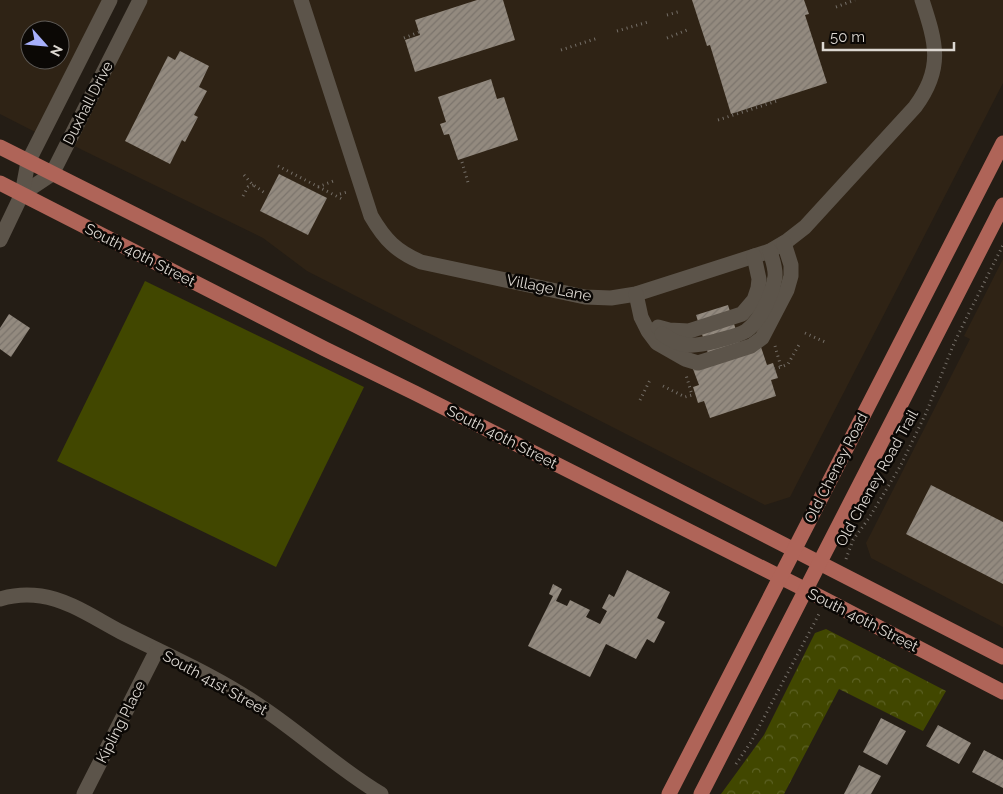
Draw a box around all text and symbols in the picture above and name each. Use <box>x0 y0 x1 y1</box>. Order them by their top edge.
north arrow <box>20 20 70 70</box>
scale bar <box>823 20 954 52</box>
text: 50 m <box>830 28 865 46</box>
text: N <box>47 43 66 59</box>
street label: Duxhall Drive <box>59 58 117 148</box>
street label: South 40th Street <box>82 219 198 291</box>
street label: Village Lane <box>505 271 593 305</box>
street label: South 40th Street <box>444 401 560 473</box>
street label: Old Cheney Road Trail <box>832 406 922 549</box>
street label: Old Cheney Road <box>800 410 872 526</box>
street label: South 40th Street <box>805 584 921 656</box>
street label: South 41st Street <box>160 647 270 719</box>
street label: Kipling Place <box>93 678 150 766</box>

